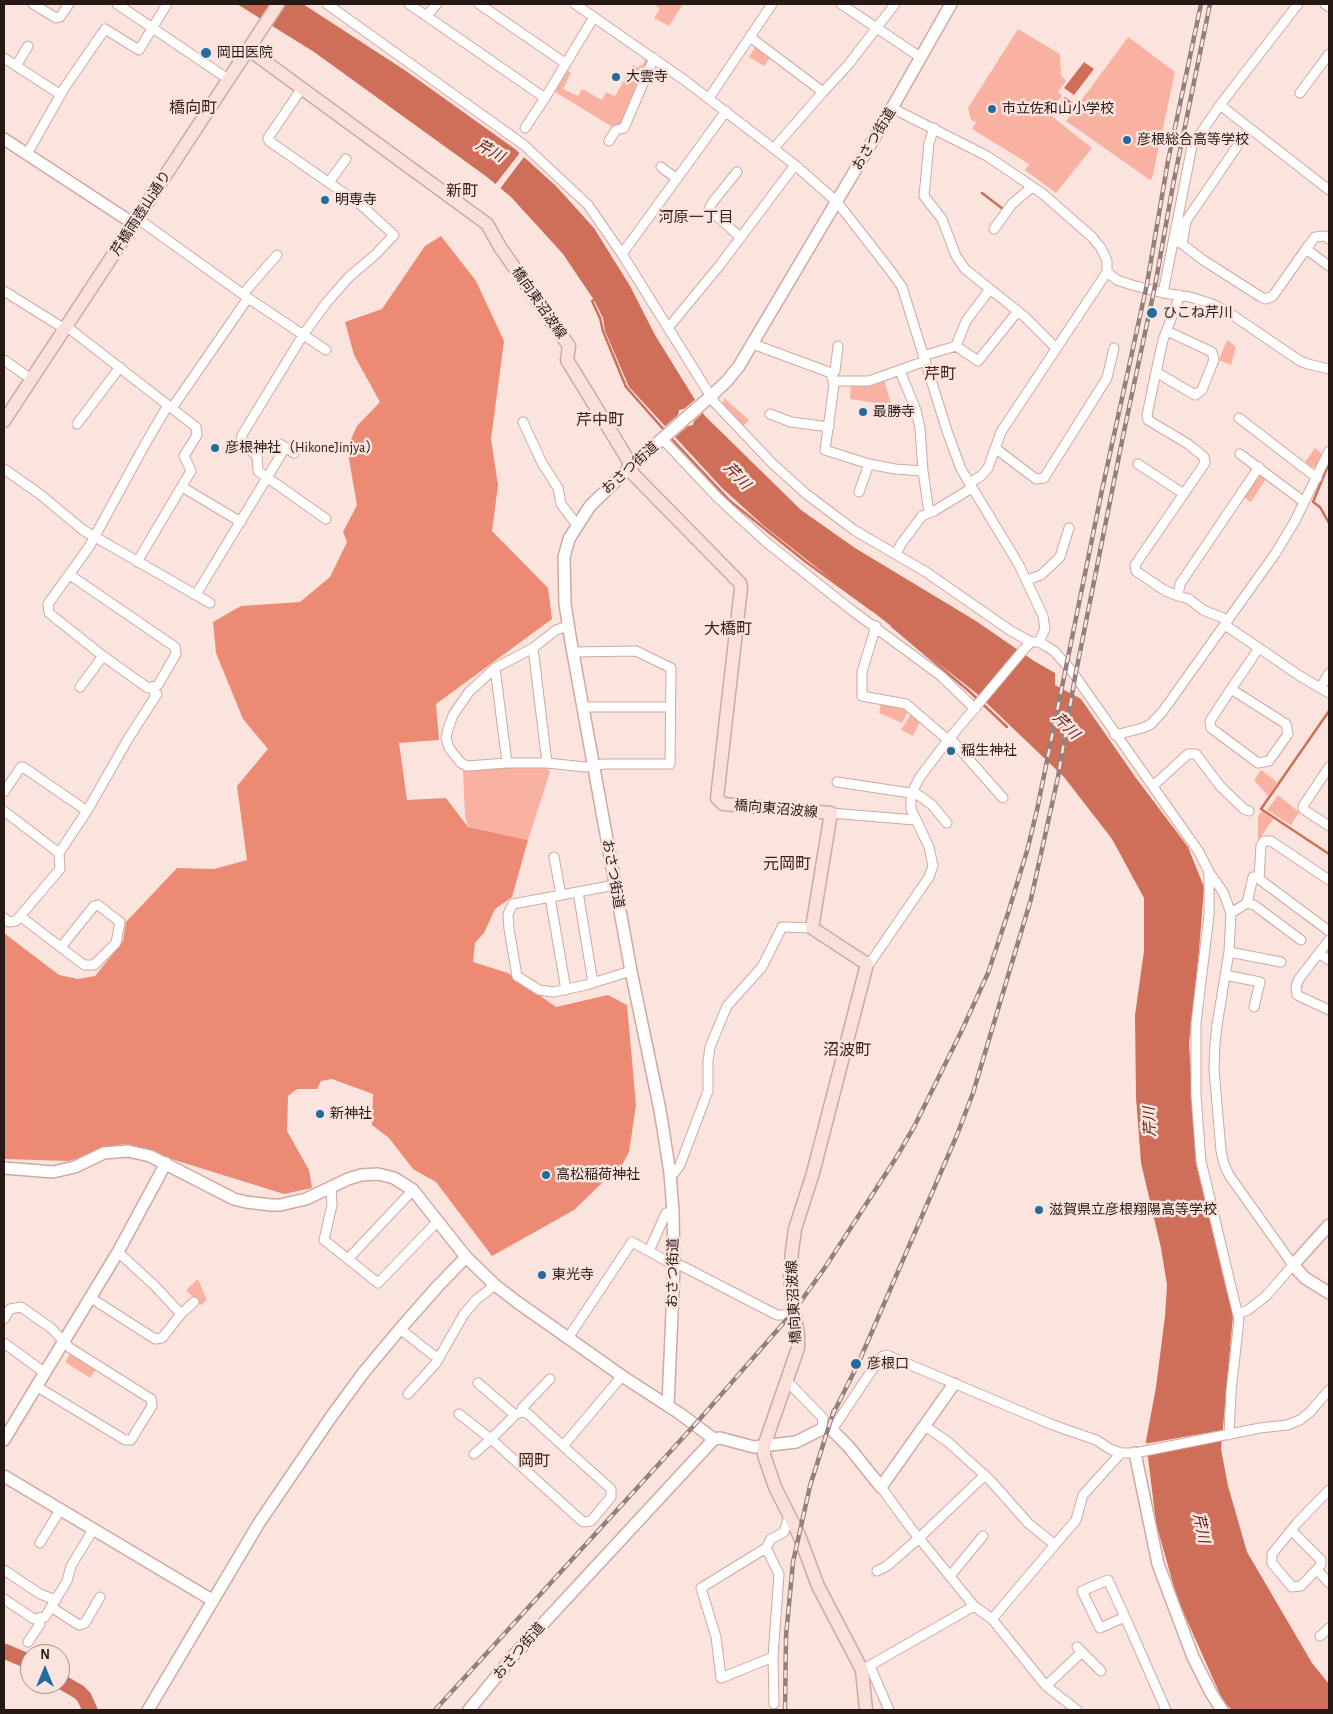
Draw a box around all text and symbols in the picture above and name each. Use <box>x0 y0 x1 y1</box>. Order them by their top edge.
place label: 岡田医院 <box>217 45 273 61</box>
marker: 岡田医院 <box>199 46 213 60</box>
place label: 大雲寺 <box>626 69 668 85</box>
marker: 大雲寺 <box>610 71 622 83</box>
district label: 橋向町 <box>169 98 217 118</box>
place label: 市立佐和山小学校 <box>1002 101 1114 117</box>
marker: 市立佐和山小学校 <box>986 103 998 115</box>
street label: おさつ街道 <box>849 105 899 173</box>
place label: 彦根総合高等学校 <box>1137 132 1249 148</box>
marker: 彦根総合高等学校 <box>1121 134 1133 146</box>
water label: 芹川 <box>473 136 507 166</box>
street label: 芹橋雨壺山通り <box>107 167 175 259</box>
district label: 新町 <box>446 181 478 201</box>
place label: 明専寺 <box>335 192 377 208</box>
marker: 明専寺 <box>319 194 331 206</box>
district label: 河原一丁目 <box>659 208 733 226</box>
street label: 橋向東沼波線 <box>508 264 570 342</box>
place label: ひこね芹川 <box>1163 305 1233 321</box>
marker: ひこね芹川 <box>1145 306 1159 320</box>
district label: 芹町 <box>924 364 956 384</box>
place label: 最勝寺 <box>873 404 915 420</box>
marker: 最勝寺 <box>857 406 869 418</box>
district label: 芹中町 <box>576 410 624 430</box>
street label: おさつ街道 <box>598 438 662 498</box>
place label: 彦根神社（HikoneJinjya） <box>225 440 379 456</box>
marker: 彦根神社（HikoneJinjya） <box>209 442 221 454</box>
water label: 芹川 <box>720 459 754 493</box>
district label: 大橋町 <box>704 619 752 639</box>
water label: 芹川 <box>1049 709 1083 743</box>
place label: 稲生神社 <box>961 743 1017 759</box>
marker: 稲生神社 <box>945 745 957 757</box>
street label: 橋向東沼波線 <box>733 797 819 821</box>
street label: おさつ街道 <box>599 838 627 910</box>
district label: 元岡町 <box>763 854 811 874</box>
district label: 沼波町 <box>823 1040 871 1060</box>
place label: 新神社 <box>330 1106 372 1122</box>
water label: 芹川 <box>1140 1107 1160 1137</box>
marker: 新神社 <box>314 1108 326 1120</box>
place label: 高松稲荷神社 <box>556 1167 640 1183</box>
marker: 高松稲荷神社 <box>540 1169 552 1181</box>
place label: 滋賀県立彦根翔陽高等学校 <box>1049 1202 1217 1218</box>
marker: 滋賀県立彦根翔陽高等学校 <box>1033 1204 1045 1216</box>
street label: おさつ街道 <box>664 1238 682 1308</box>
street label: 橋向東沼波線 <box>783 1260 805 1344</box>
place label: 東光寺 <box>552 1267 594 1283</box>
marker: 東光寺 <box>536 1269 548 1281</box>
place label: 彦根口 <box>867 1356 909 1372</box>
marker: 彦根口 <box>849 1357 863 1371</box>
district label: 岡町 <box>518 1451 550 1471</box>
water label: 芹川 <box>1189 1511 1213 1545</box>
street label: おさつ街道 <box>490 1619 548 1683</box>
north arrow <box>20 1644 70 1694</box>
text: N <box>40 1648 50 1662</box>

